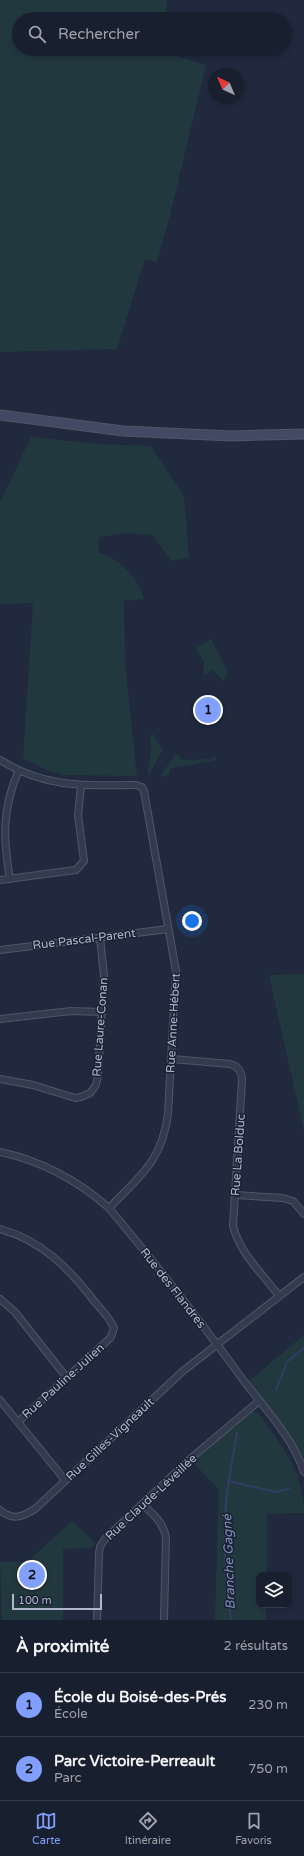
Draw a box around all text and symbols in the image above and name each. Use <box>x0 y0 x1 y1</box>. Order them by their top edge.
search box <box>12 12 292 56</box>
icon: search <box>26 23 48 45</box>
text: Rechercher <box>58 25 140 43</box>
north arrow <box>208 68 244 104</box>
pin: 1 <box>195 695 221 725</box>
your location <box>182 911 202 931</box>
street label: Rue Pascal-Parent <box>32 926 137 952</box>
street label: Rue Anne-Hébert <box>163 972 183 1073</box>
street label: Rue Laure-Conan <box>90 977 110 1077</box>
street label: Rue La Bolduc <box>228 1113 248 1197</box>
street label: Rue des Flandres <box>137 1245 209 1331</box>
street label: Rue Pauline-Julien <box>19 1341 107 1421</box>
street label: Rue Gilles-Vigneault <box>63 1394 157 1483</box>
street label: Rue Claude-Léveillée <box>102 1451 200 1543</box>
water label: Branche Gagné <box>219 1513 239 1610</box>
pin: 2 <box>19 1560 45 1590</box>
map controls <box>256 1572 292 1608</box>
button: layers <box>256 1572 292 1608</box>
scale bar <box>12 1592 102 1611</box>
text: 100 m <box>18 1594 52 1607</box>
text: À proximité <box>16 1636 109 1657</box>
text: 2 résultats <box>224 1638 288 1654</box>
text: École du Boisé-des-Prés <box>54 1688 226 1706</box>
text: 1 <box>25 1697 33 1713</box>
text: 230 m <box>248 1697 288 1713</box>
text: École <box>54 1706 88 1722</box>
text: Parc Victoire-Perreault <box>54 1752 215 1770</box>
text: 2 <box>25 1761 33 1777</box>
text: 750 m <box>248 1761 288 1777</box>
text: Parc <box>54 1770 81 1786</box>
tab: Carte <box>32 1810 61 1847</box>
tab: Itinéraire <box>125 1810 171 1847</box>
tab: Favoris <box>235 1810 272 1847</box>

